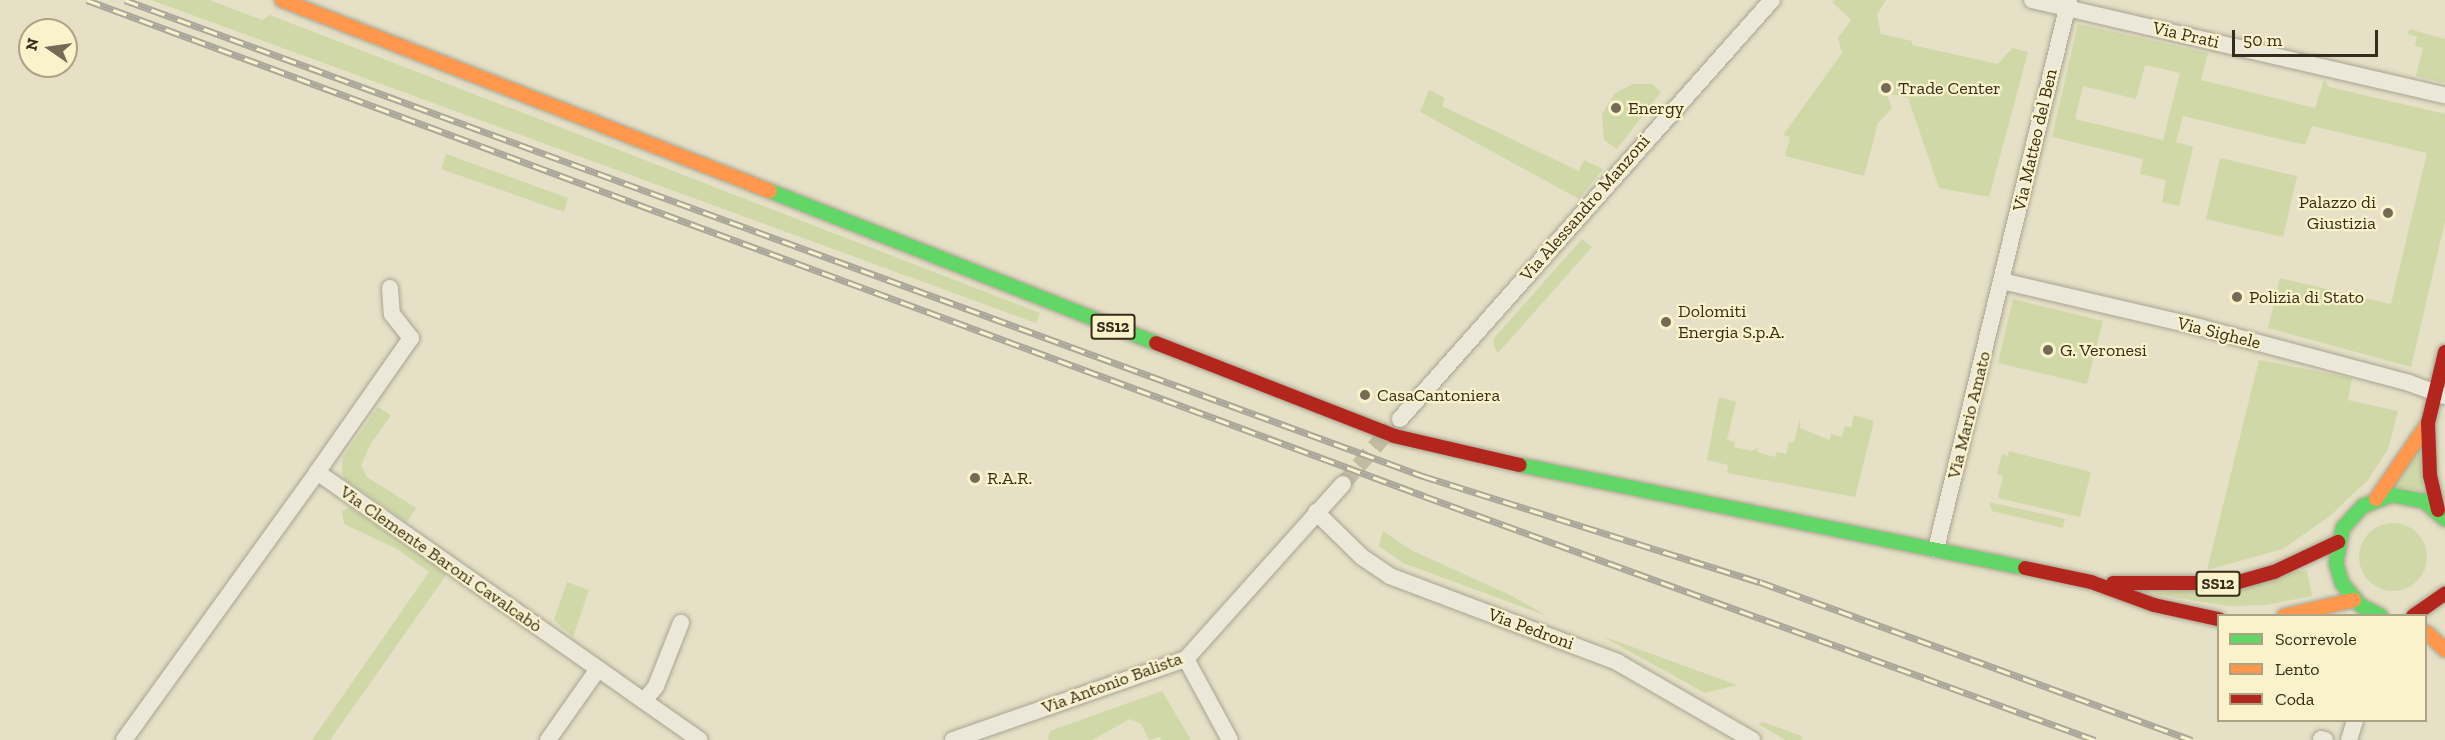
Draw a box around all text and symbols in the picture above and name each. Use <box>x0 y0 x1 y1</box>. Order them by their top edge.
street label: Via Prati <box>2151 17 2221 53</box>
north arrow <box>18 18 78 78</box>
scale bar <box>2235 18 2380 56</box>
text: 50 m <box>2243 29 2282 51</box>
text: N <box>21 36 43 52</box>
street label: Via Matteo del Ben <box>2008 67 2062 213</box>
place label: Trade Center <box>1898 77 2001 99</box>
marker: Trade Center <box>1879 81 1893 95</box>
place label: Energy <box>1628 97 1684 119</box>
marker: Energy <box>1609 101 1623 115</box>
street label: Via Alessandro Manzoni <box>1515 130 1655 286</box>
place label: Palazzo di Giustizia <box>2299 192 2376 234</box>
marker: Palazzo di Giustizia <box>2381 206 2395 220</box>
place label: Polizia di Stato <box>2249 286 2364 308</box>
marker: Polizia di Stato <box>2230 290 2244 304</box>
place label: Dolomiti Energia S.p.A. <box>1678 301 1785 344</box>
street label: Via Sighele <box>2175 312 2263 354</box>
road number: SS12 <box>1090 314 1136 340</box>
marker: Dolomiti Energia S.p.A. <box>1659 315 1673 329</box>
place label: G. Veronesi <box>2060 339 2148 361</box>
marker: G. Veronesi <box>2041 343 2055 357</box>
street label: Via Mario Amato <box>1943 349 1995 481</box>
place label: CasaCantoniera <box>1377 384 1500 406</box>
marker: CasaCantoniera <box>1358 388 1372 402</box>
place label: R.A.R. <box>987 467 1032 489</box>
marker: R.A.R. <box>968 471 982 485</box>
street label: Via Clemente Baroni Cavalcabò <box>336 481 546 637</box>
road number: SS12 <box>2196 571 2240 597</box>
street label: Via Pedroni <box>1485 604 1577 654</box>
legend <box>2217 614 2427 722</box>
text: Scorrevole <box>2275 628 2357 650</box>
street label: Via Antonio Balista <box>1039 647 1185 719</box>
text: Lento <box>2275 658 2320 680</box>
text: Coda <box>2275 688 2314 710</box>

